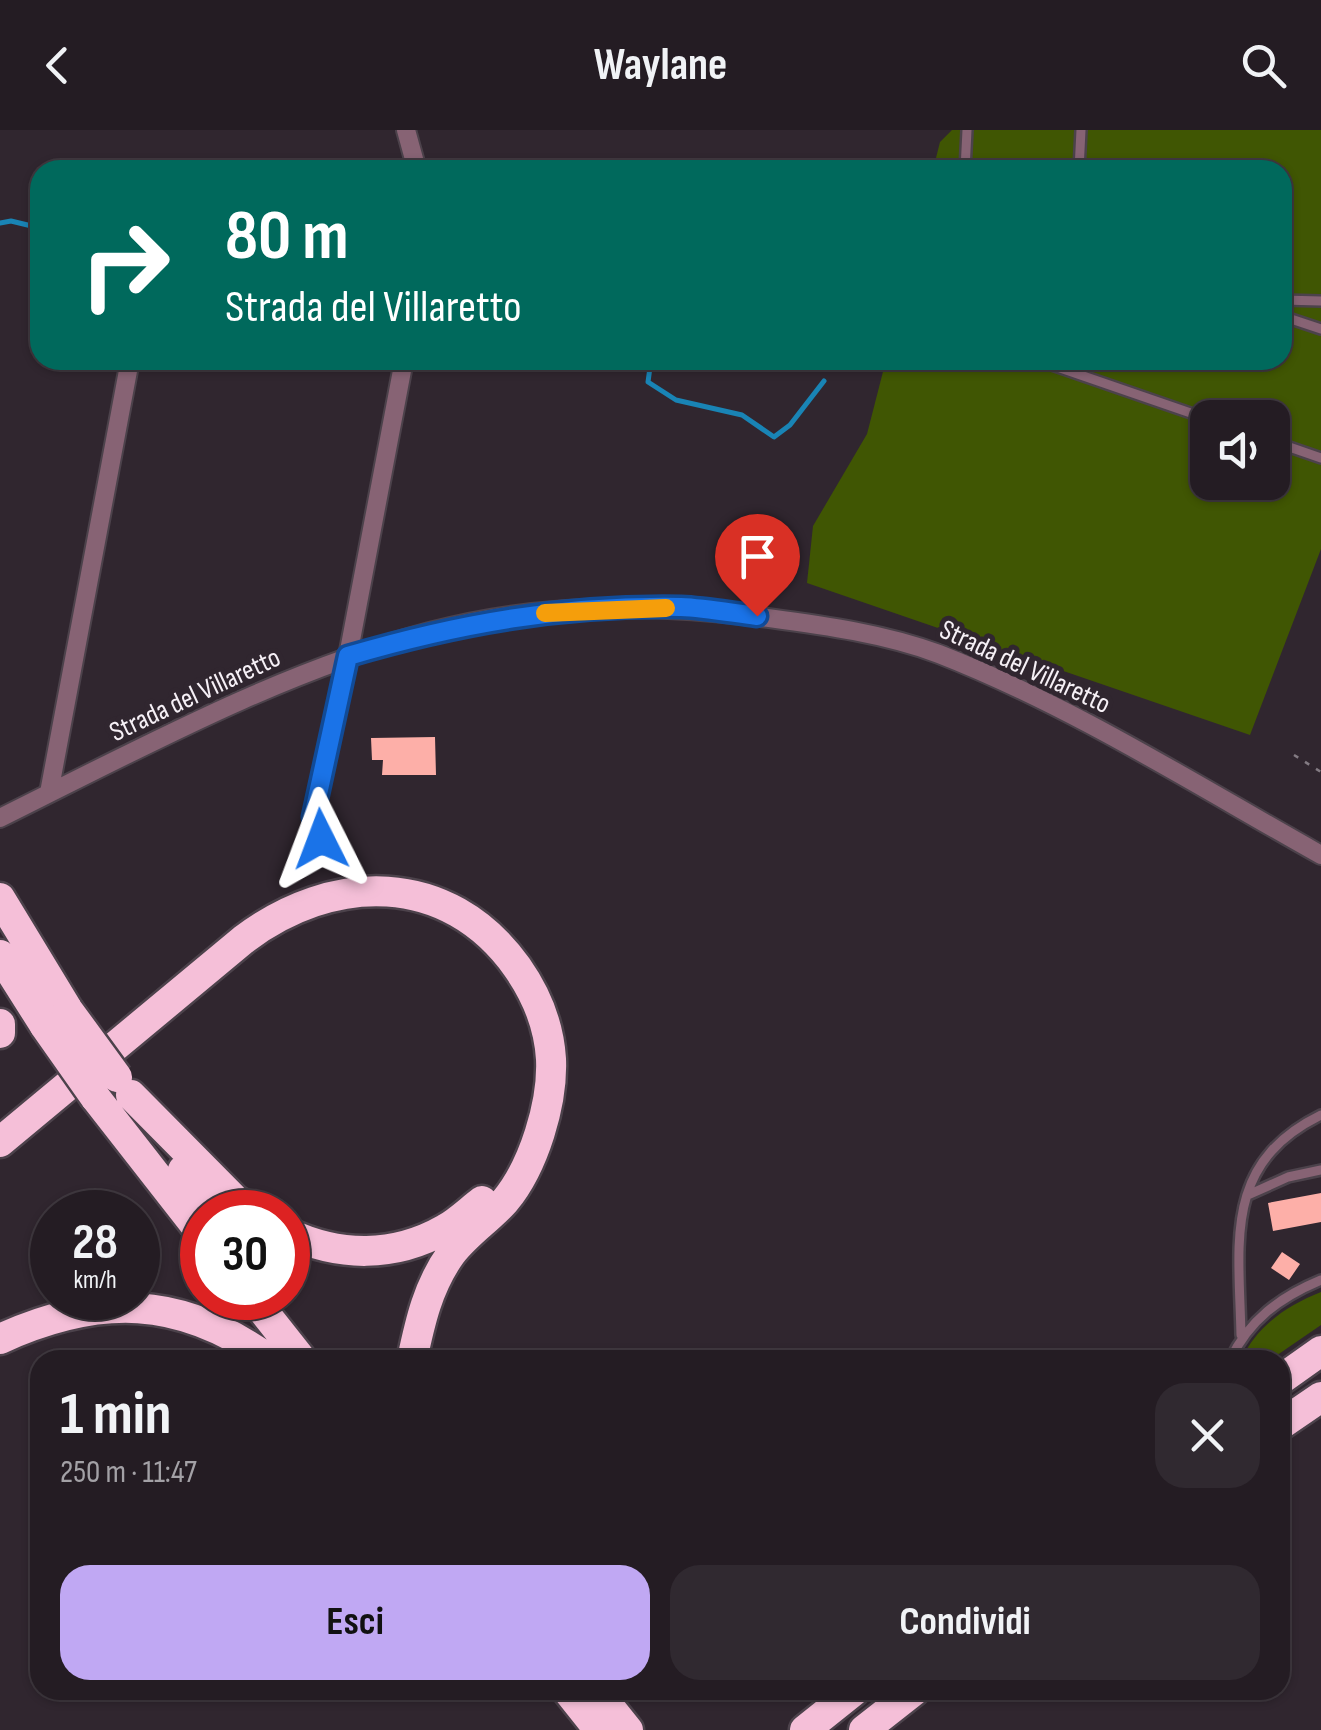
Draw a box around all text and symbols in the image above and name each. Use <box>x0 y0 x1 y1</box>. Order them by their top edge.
icon: back <box>30 38 85 93</box>
text: Waylane <box>594 38 727 93</box>
icon: search <box>1236 38 1291 93</box>
text: 80 m <box>225 195 349 279</box>
icon: right <box>60 200 190 330</box>
text: Strada del Villaretto <box>225 280 522 335</box>
map controls <box>1190 400 1290 500</box>
button: sound <box>1190 400 1290 500</box>
pin <box>715 514 800 617</box>
icon: arrive <box>730 529 785 584</box>
street label: Strada del Villaretto <box>934 613 1116 721</box>
street label: Strada del Villaretto <box>104 641 286 749</box>
position arrow <box>269 787 373 891</box>
speed limit sign: 30 <box>180 1190 310 1320</box>
text: 28 <box>72 1213 118 1273</box>
text: km/h <box>73 1265 117 1296</box>
text: 1 min <box>60 1379 172 1451</box>
button: close <box>1155 1383 1260 1488</box>
text: 250 m · 11:47 <box>60 1453 197 1492</box>
button: Esci <box>60 1565 650 1680</box>
button: Condividi <box>670 1565 1260 1680</box>

